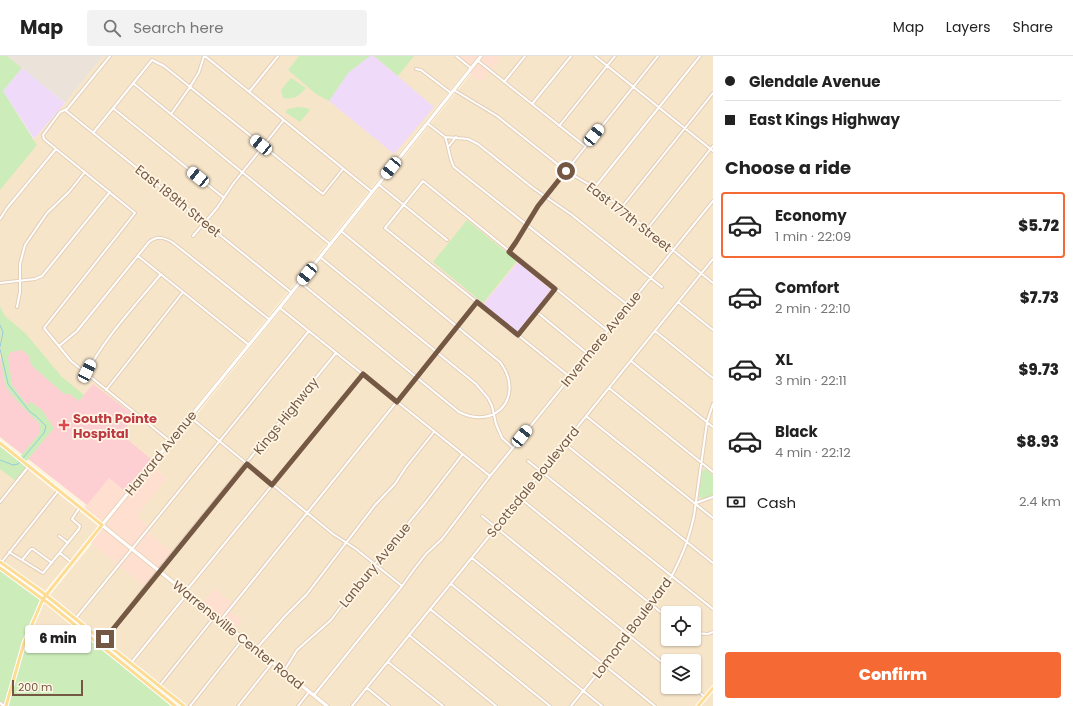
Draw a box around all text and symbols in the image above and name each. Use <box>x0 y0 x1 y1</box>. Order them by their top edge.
search box <box>87 10 367 46</box>
text: Map <box>20 14 63 41</box>
icon: search <box>101 17 123 39</box>
text: Search here <box>133 17 224 38</box>
text: Map <box>893 17 924 37</box>
text: Layers <box>946 17 990 37</box>
text: Share <box>1012 17 1053 37</box>
text: Glendale Avenue <box>749 71 881 92</box>
text: East Kings Highway <box>749 109 900 130</box>
car <box>582 122 606 148</box>
car <box>248 133 274 157</box>
car <box>379 155 403 181</box>
text: Choose a ride <box>725 155 851 180</box>
street label: East 189th Street <box>131 160 225 242</box>
route start <box>557 162 575 180</box>
car <box>185 165 211 189</box>
street label: East 177th Street <box>582 178 676 256</box>
text: Economy <box>775 205 847 226</box>
icon: car <box>727 207 763 243</box>
text: $5.72 <box>1018 215 1059 236</box>
text: 1 min · 22:09 <box>775 227 851 246</box>
car <box>295 261 319 287</box>
text: Comfort <box>775 277 839 298</box>
icon: car <box>727 279 763 315</box>
street label: Invermere Avenue <box>556 287 646 391</box>
text: $7.73 <box>1020 287 1059 308</box>
text: 2 min · 22:10 <box>775 299 851 318</box>
text: XL <box>775 349 793 370</box>
icon: car <box>727 351 763 387</box>
car <box>76 358 98 384</box>
text: $9.73 <box>1018 359 1059 380</box>
text: 3 min · 22:11 <box>775 371 847 390</box>
street label: Kings Highway <box>249 373 324 459</box>
street label: Harvard Avenue <box>121 406 201 500</box>
place label: South Pointe Hospital <box>73 409 157 443</box>
marker: South Pointe Hospital <box>58 419 70 431</box>
text: Black <box>775 421 818 442</box>
street label: Scottsdale Boulevard <box>482 422 584 542</box>
car <box>510 423 534 449</box>
icon: car <box>727 423 763 459</box>
text: $8.93 <box>1017 431 1059 452</box>
text: 4 min · 22:12 <box>775 443 851 462</box>
icon: cash <box>725 491 747 513</box>
text: Cash <box>757 492 796 513</box>
text: 2.4 km <box>1019 492 1061 511</box>
street label: Lanbury Avenue <box>335 518 415 612</box>
street label: Lomond Boulevard <box>588 574 676 682</box>
street label: Warrensville Center Road <box>168 576 308 694</box>
map controls <box>661 606 701 694</box>
button: locate <box>661 606 701 646</box>
callout: 6 min <box>25 625 91 653</box>
text: 6 min <box>39 629 77 648</box>
route end <box>96 630 114 648</box>
button: Confirm <box>725 652 1061 698</box>
button: layers <box>661 654 701 694</box>
scale bar <box>12 678 83 697</box>
text: 200 m <box>18 679 52 695</box>

